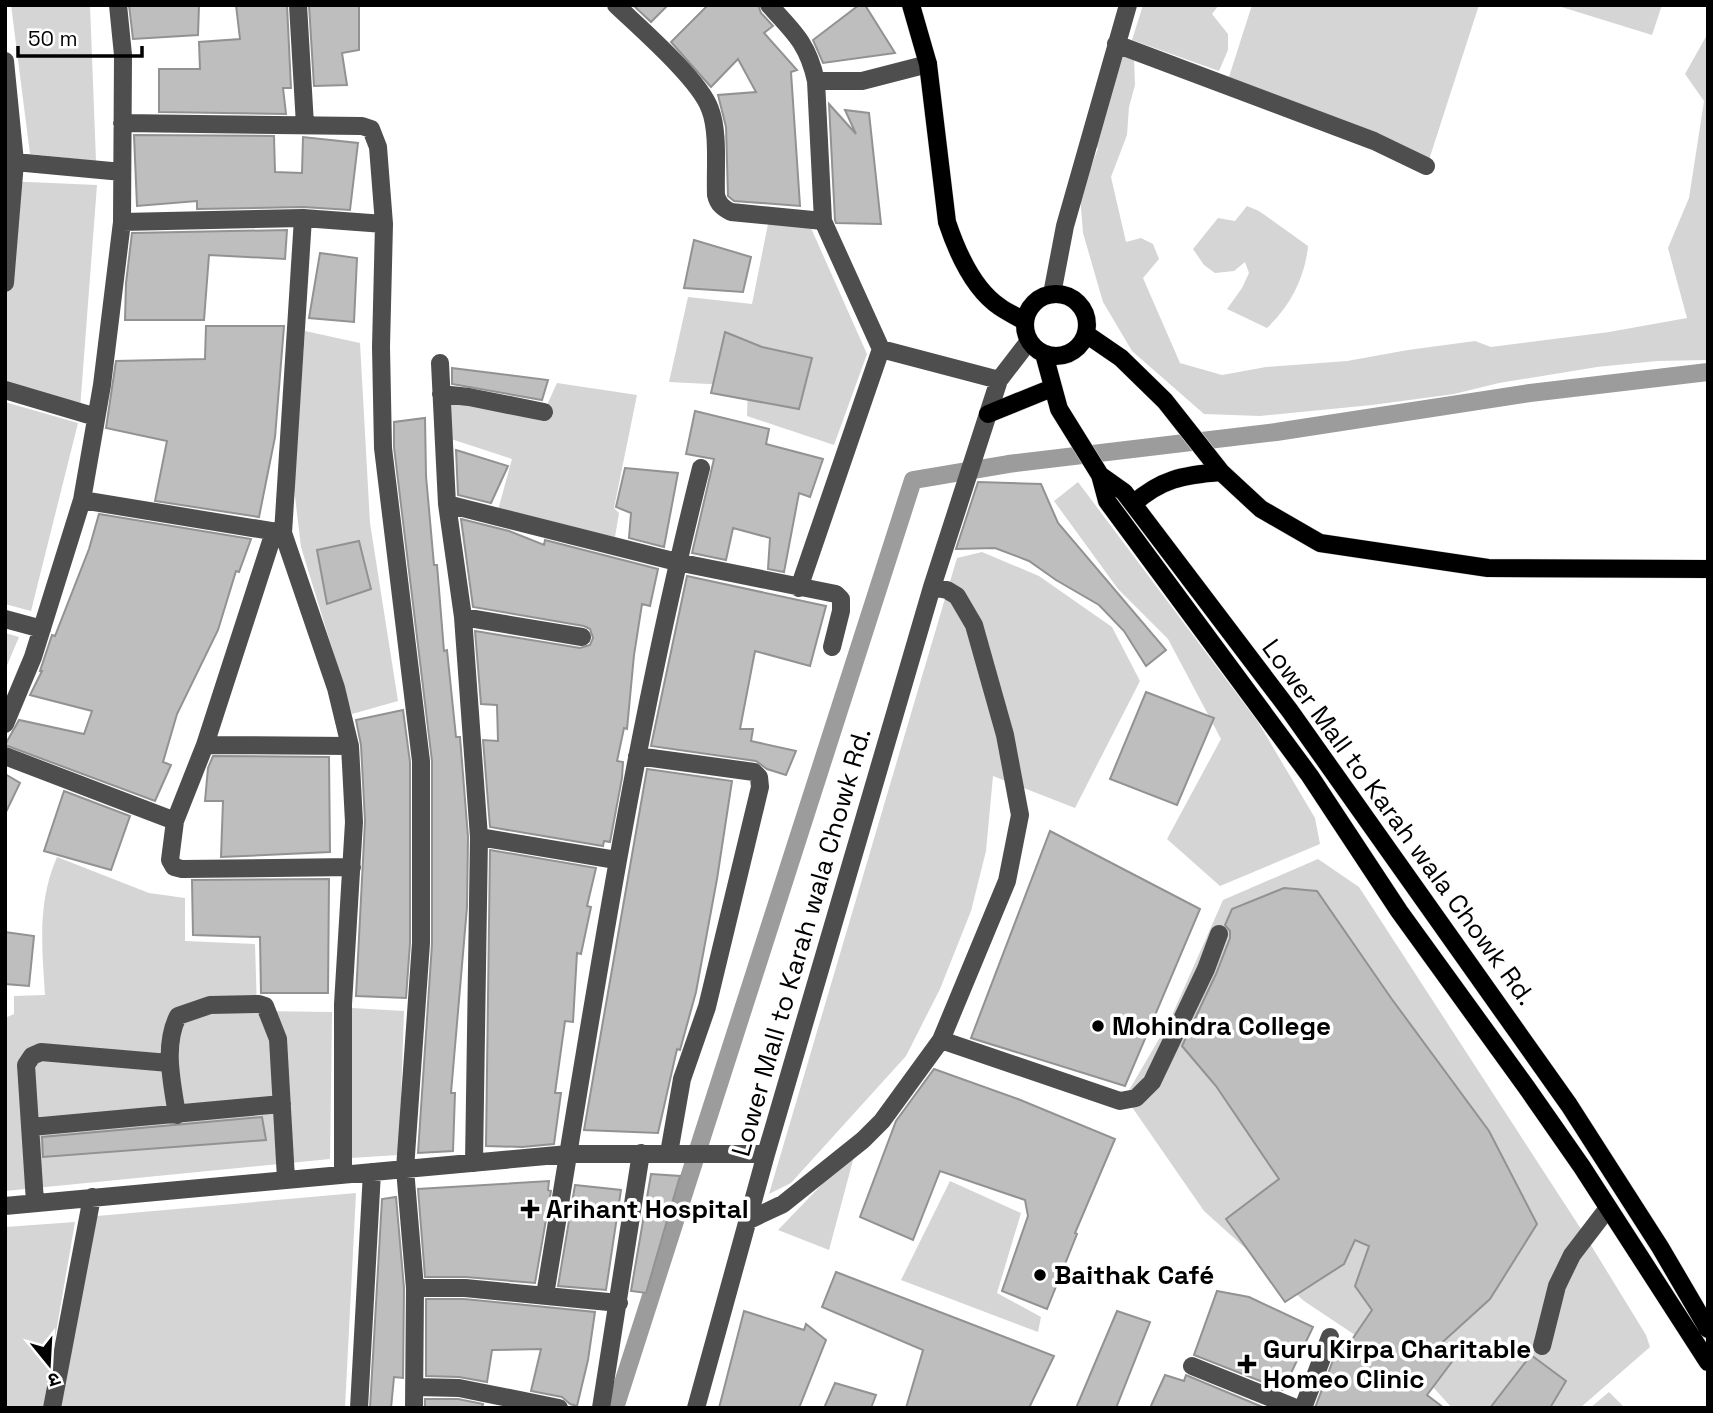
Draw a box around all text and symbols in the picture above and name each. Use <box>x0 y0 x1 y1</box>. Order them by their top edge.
scale bar <box>18 14 142 58</box>
text: 50 m <box>28 25 78 52</box>
street label: Lower Mall to Karah wala Chowk Rd. <box>1255 632 1543 1012</box>
street label: Lower Mall to Karah wala Chowk Rd. <box>723 724 879 1160</box>
place label: Mohindra College <box>1112 1009 1331 1043</box>
marker: Mohindra College <box>1090 1018 1106 1034</box>
place label: Arihant Hospital <box>546 1192 749 1226</box>
marker: Arihant Hospital <box>520 1199 540 1219</box>
place label: Baithak Café <box>1054 1258 1214 1292</box>
marker: Baithak Café <box>1032 1267 1048 1283</box>
north arrow <box>14 1329 84 1399</box>
place label: Guru Kirpa Charitable Homeo Clinic <box>1263 1332 1531 1396</box>
marker: Guru Kirpa Charitable Homeo Clinic <box>1237 1354 1257 1374</box>
text: उ <box>44 1366 63 1394</box>

